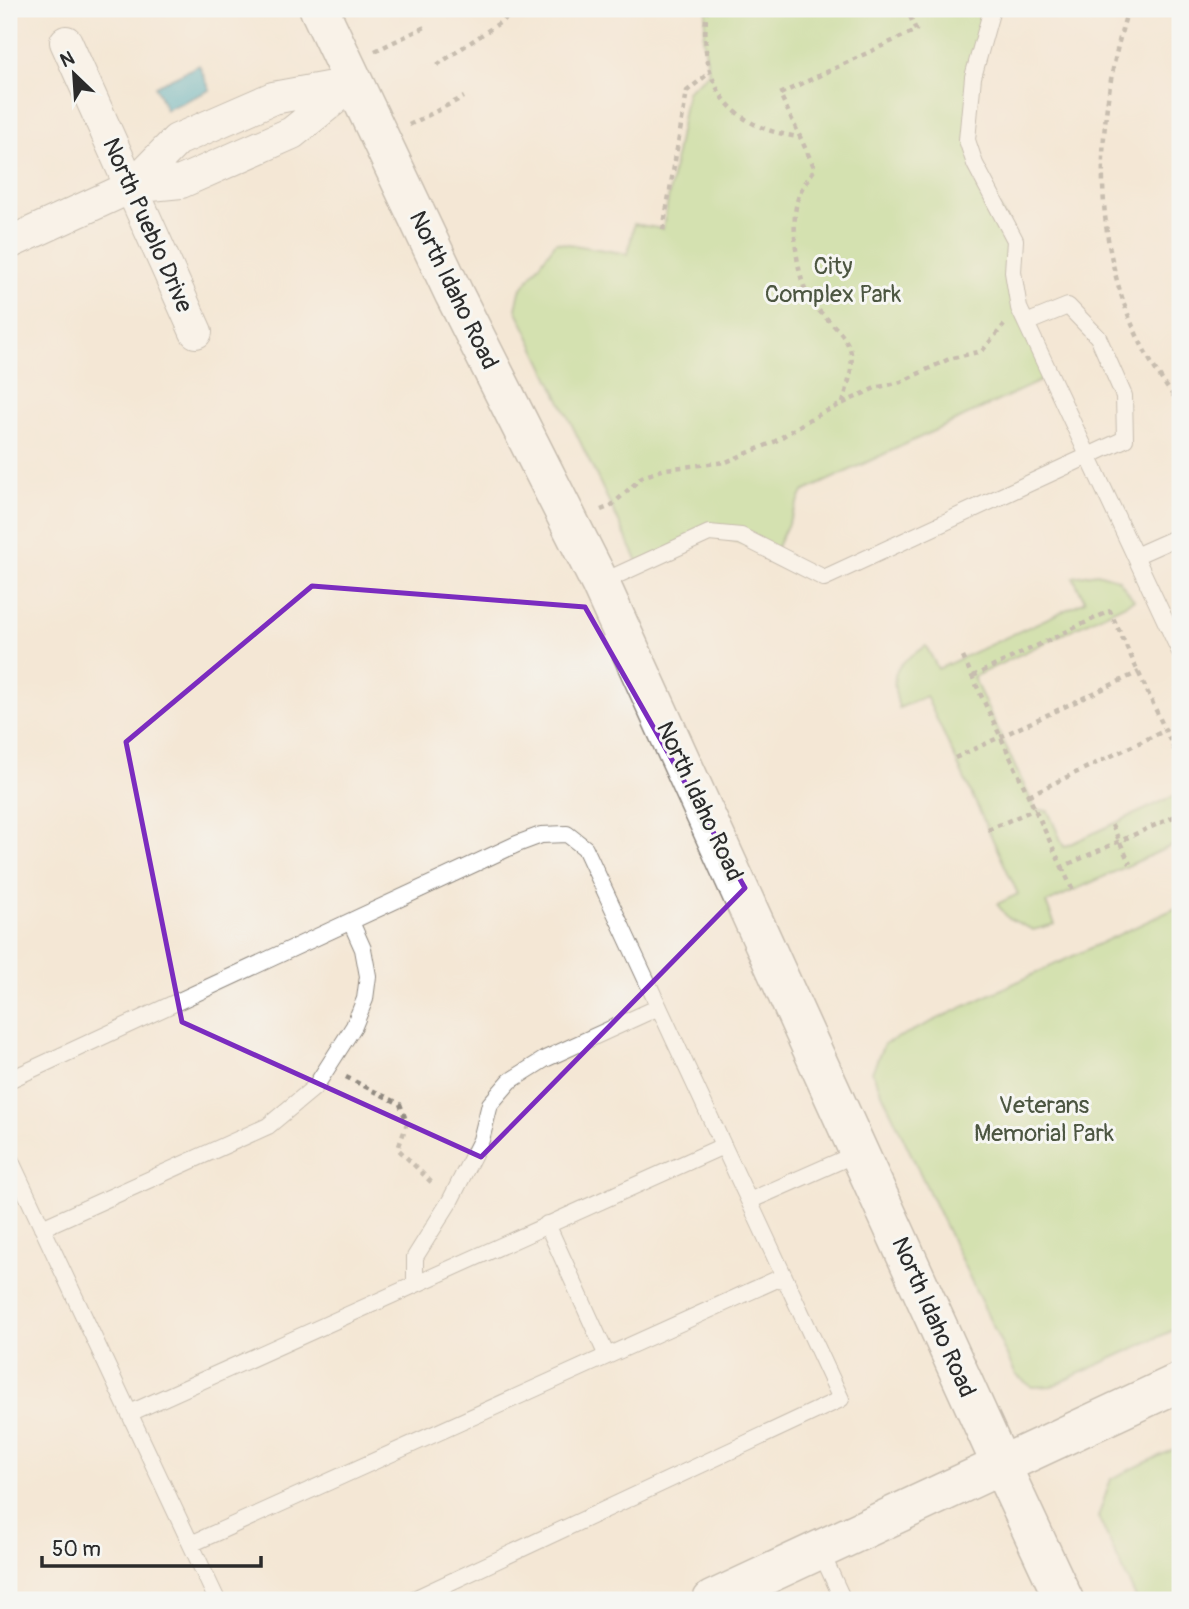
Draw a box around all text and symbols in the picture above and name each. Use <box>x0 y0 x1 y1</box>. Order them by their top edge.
north arrow <box>38 38 108 108</box>
text: N <box>56 46 78 73</box>
street label: North Pueblo Drive <box>96 134 199 317</box>
street label: North Idaho Road <box>403 206 504 374</box>
park label: City Complex Park <box>765 252 901 309</box>
street label: North Idaho Road <box>650 717 749 886</box>
park label: Veterans Memorial Park <box>974 1091 1114 1148</box>
street label: North Idaho Road <box>885 1232 982 1402</box>
scale bar <box>42 1525 261 1569</box>
text: 50 m <box>52 1536 101 1563</box>

